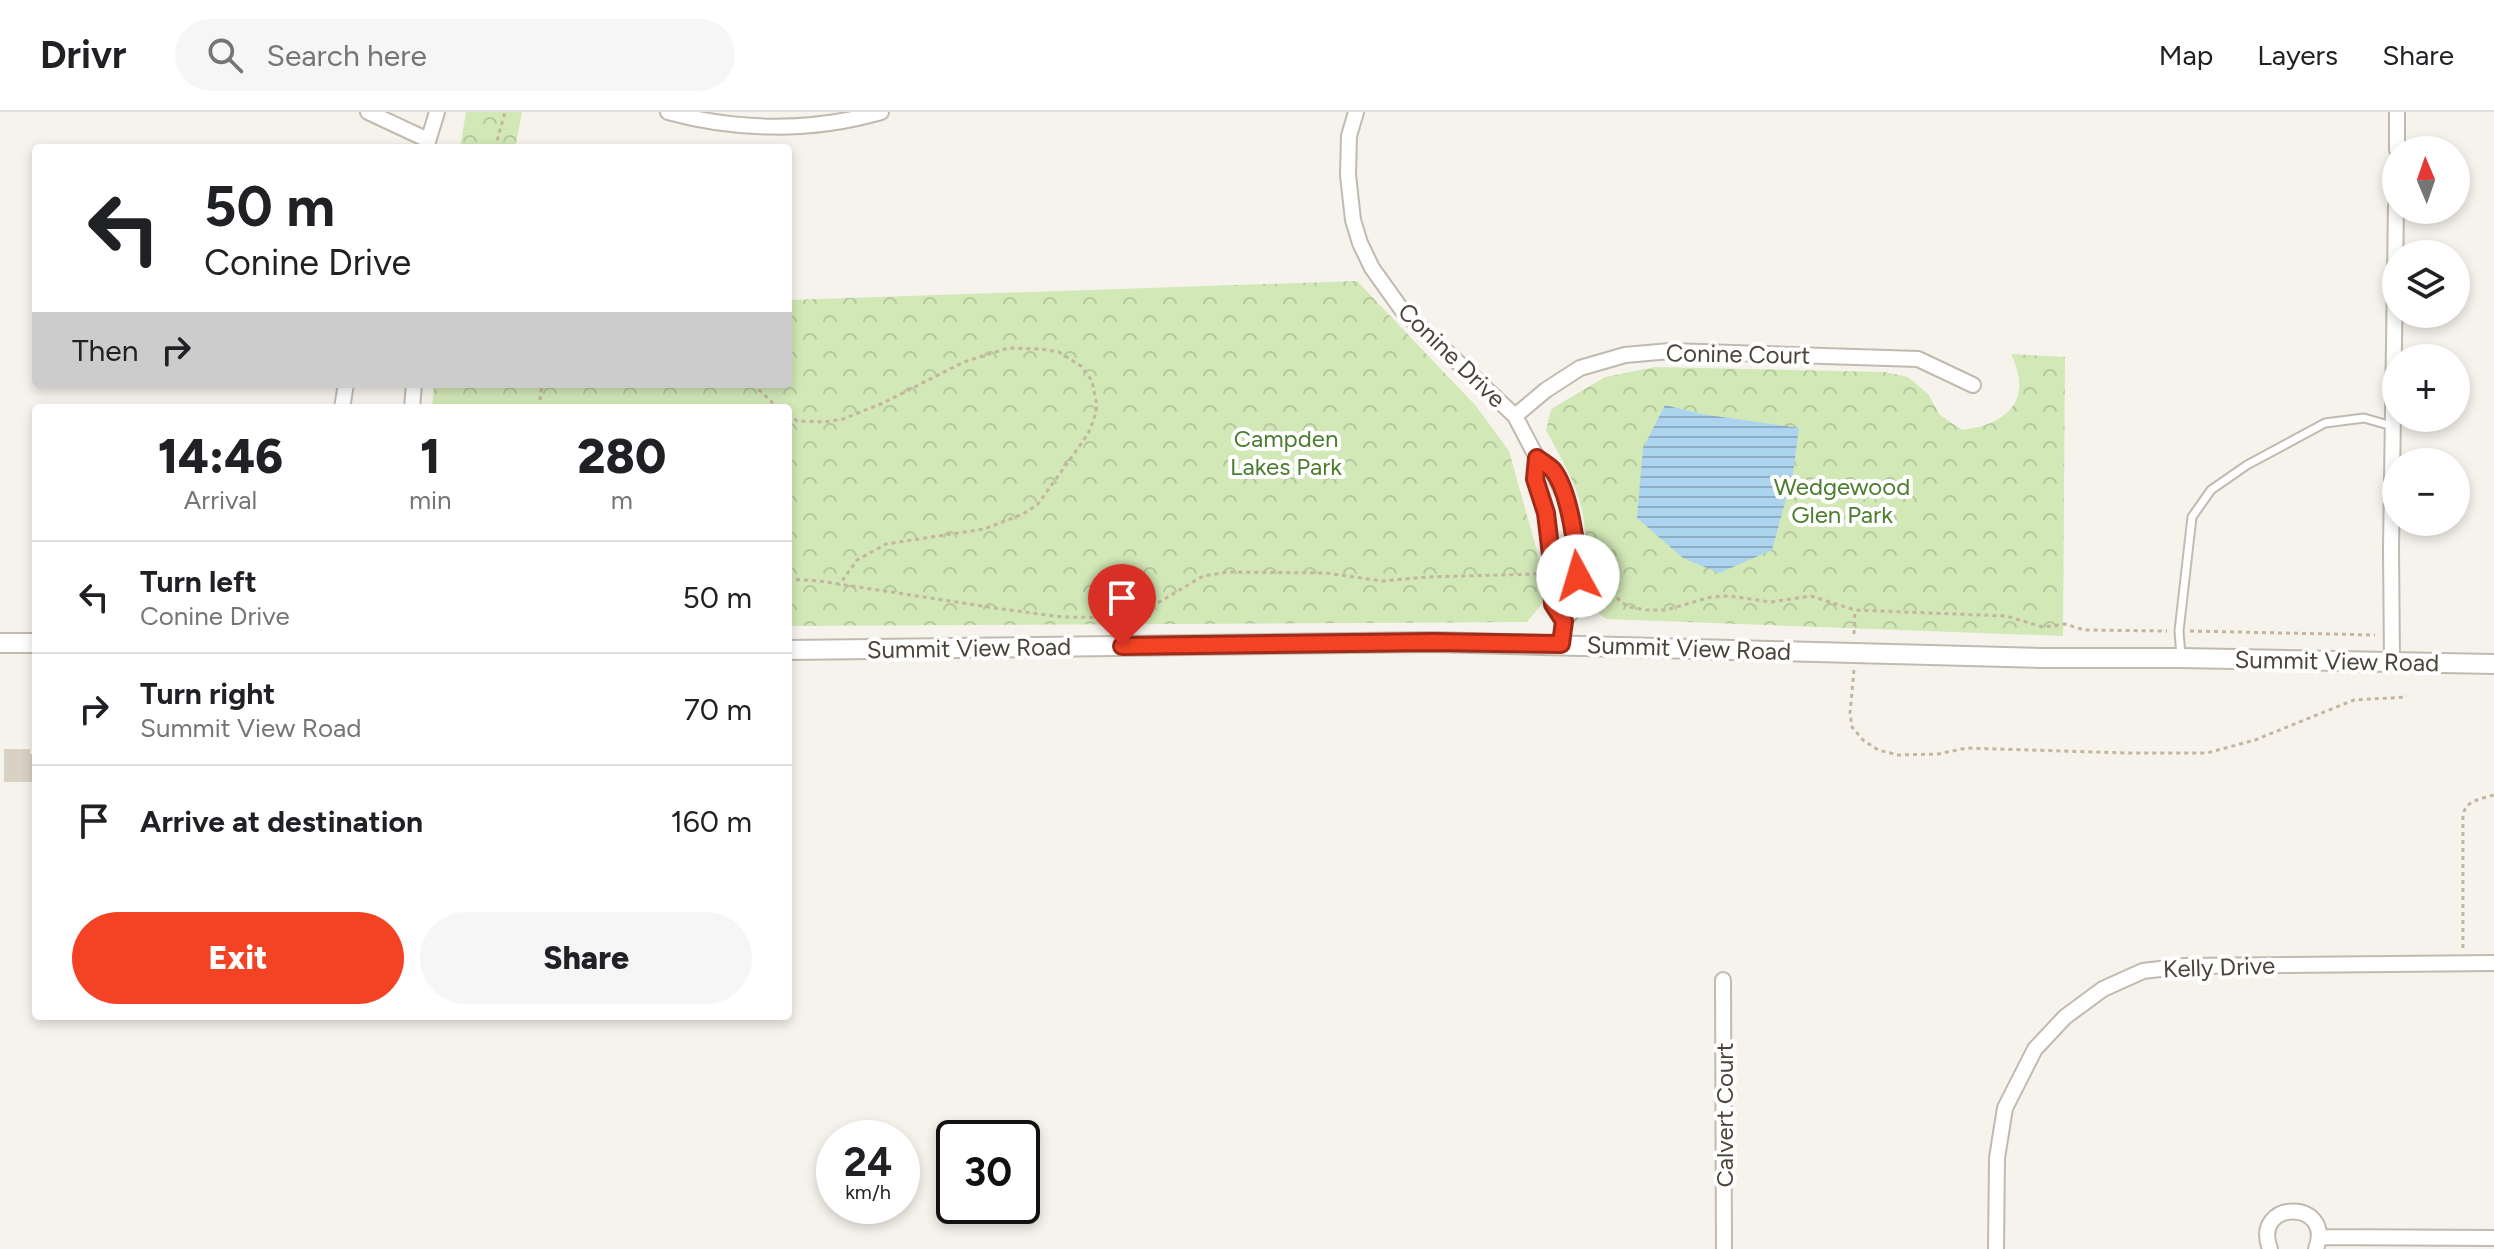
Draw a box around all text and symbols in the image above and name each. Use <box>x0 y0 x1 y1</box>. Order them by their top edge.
search box <box>175 19 735 91</box>
text: Drivr <box>40 32 127 78</box>
icon: search <box>203 33 247 77</box>
text: Search here <box>267 37 427 74</box>
text: Map <box>2159 38 2213 72</box>
text: Layers <box>2257 38 2338 72</box>
text: Share <box>2382 38 2454 72</box>
north arrow <box>2382 136 2470 224</box>
map controls <box>2382 136 2470 536</box>
text: 50 m <box>204 173 335 240</box>
icon: left <box>72 176 176 280</box>
button: layers <box>2382 240 2470 328</box>
text: Conine Drive <box>204 241 411 284</box>
street label: Conine Drive <box>1392 297 1512 413</box>
icon: right <box>154 328 198 372</box>
text: Then <box>72 332 138 369</box>
street label: Conine Court <box>1666 338 1810 370</box>
button: + <box>2382 344 2470 432</box>
park label: Campden Lakes Park <box>1230 424 1342 481</box>
text: 14:46 <box>158 427 283 485</box>
text: 1 <box>420 427 441 485</box>
text: 280 <box>577 427 666 485</box>
button: − <box>2382 448 2470 536</box>
park label: Wedgewood Glen Park <box>1774 472 1910 529</box>
text: Arrival <box>184 484 257 516</box>
text: min <box>409 484 452 516</box>
text: m <box>611 484 633 516</box>
position arrow <box>1536 534 1620 618</box>
text: Turn left <box>140 563 257 600</box>
pin <box>1088 564 1156 646</box>
icon: left <box>72 575 116 619</box>
icon: arrive <box>1100 576 1144 620</box>
text: 50 m <box>683 579 752 616</box>
text: Conine Drive <box>140 600 290 632</box>
street label: Summit View Road <box>1586 630 1792 666</box>
street label: Summit View Road <box>866 632 1072 664</box>
street label: Summit View Road <box>2234 645 2440 677</box>
text: Turn right <box>140 675 275 712</box>
icon: right <box>72 687 116 731</box>
text: 70 m <box>684 691 752 728</box>
text: Summit View Road <box>140 712 362 744</box>
icon: arrive <box>72 799 116 843</box>
text: Arrive at destination <box>140 803 423 840</box>
text: 160 m <box>670 803 752 840</box>
button: Exit <box>72 912 404 1004</box>
button: Share <box>420 912 752 1004</box>
street label: Kelly Drive <box>2162 951 2276 983</box>
street label: Calvert Court <box>1710 1042 1739 1188</box>
speed limit sign: 30 <box>936 1120 1040 1224</box>
text: 24 <box>844 1138 892 1186</box>
text: km/h <box>845 1180 891 1204</box>

